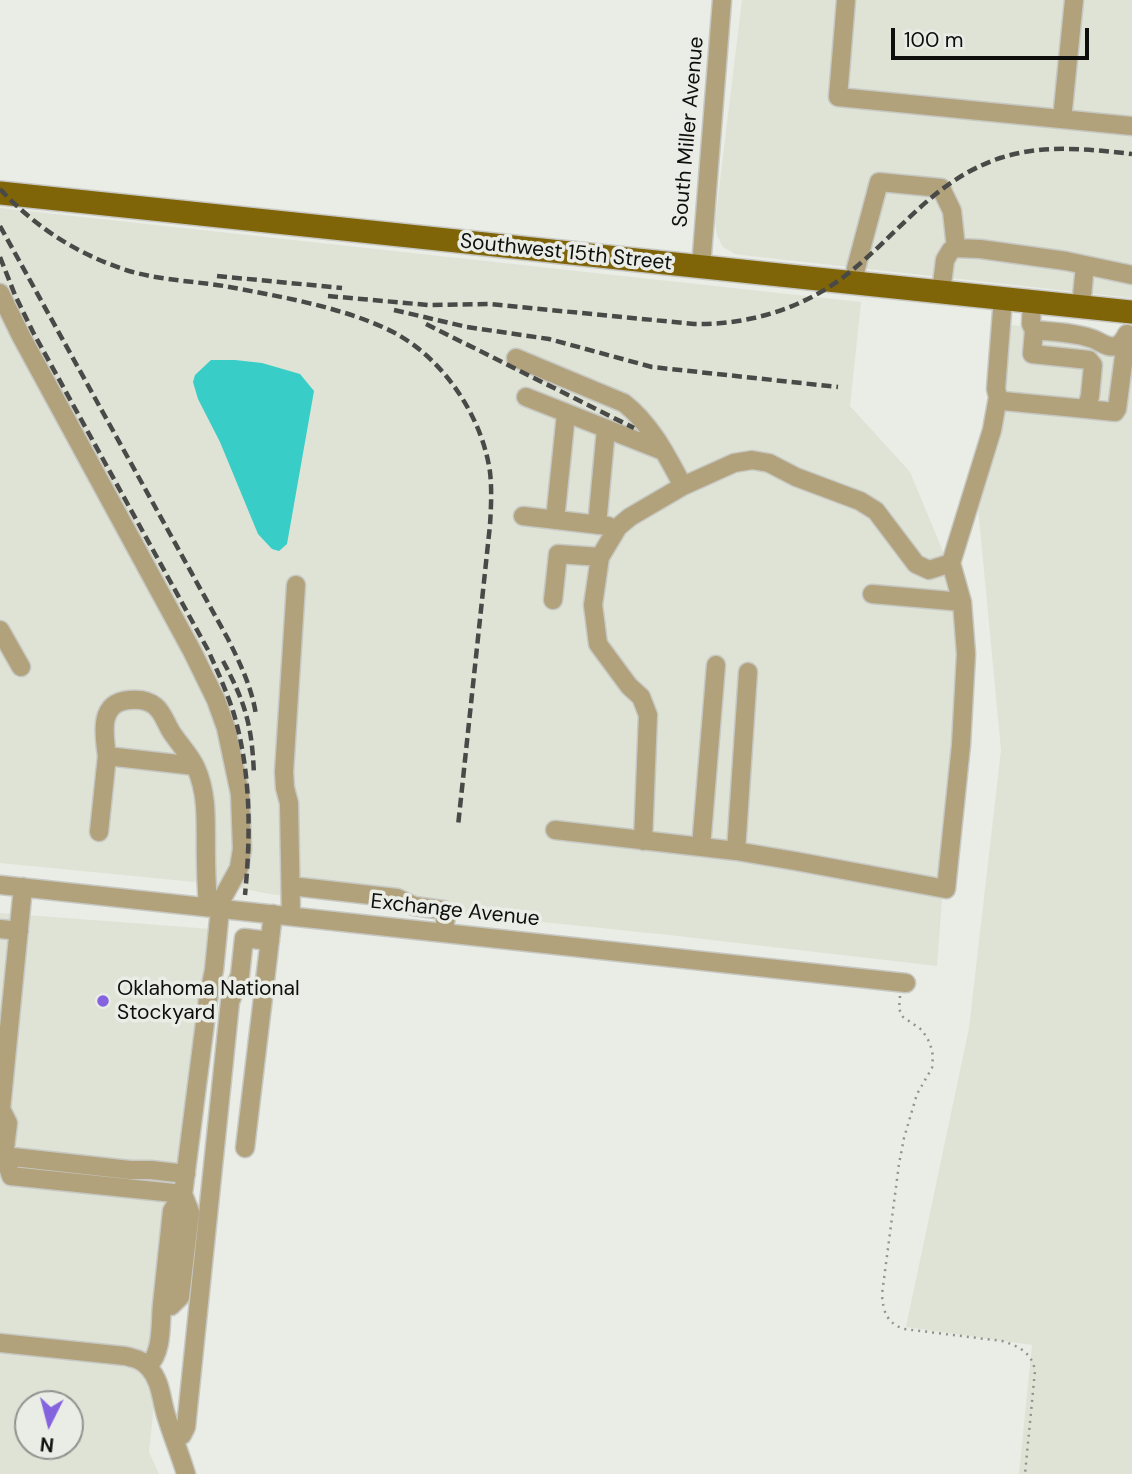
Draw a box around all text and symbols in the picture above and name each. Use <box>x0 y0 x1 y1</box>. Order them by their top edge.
scale bar <box>894 14 1092 58</box>
text: 100 m <box>904 26 964 54</box>
street label: South Miller Avenue <box>668 36 710 228</box>
street label: Southwest 15th Street <box>459 229 673 277</box>
street label: Exchange Avenue <box>369 890 541 932</box>
place label: Oklahoma National Stockyard <box>117 976 300 1026</box>
marker: Oklahoma National Stockyard <box>95 993 111 1009</box>
north arrow <box>14 1390 84 1460</box>
text: N <box>39 1431 55 1458</box>

